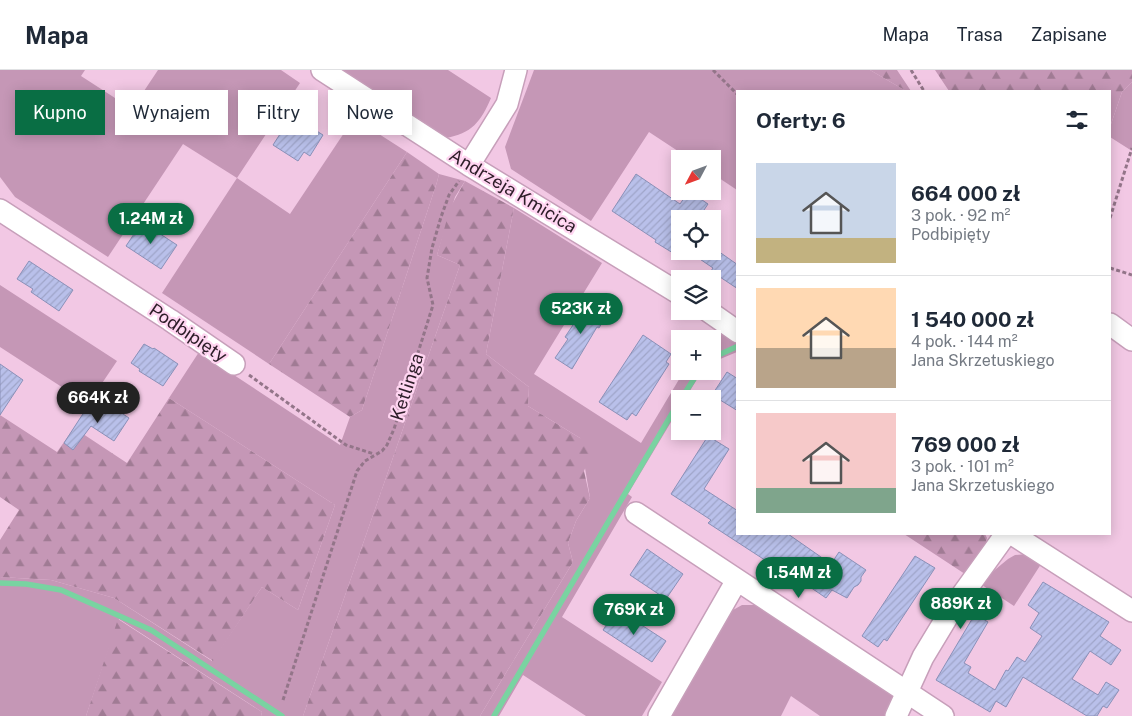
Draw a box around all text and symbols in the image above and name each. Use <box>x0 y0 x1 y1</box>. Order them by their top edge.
text: Mapa <box>25 21 89 49</box>
text: Mapa <box>882 24 929 45</box>
text: Trasa <box>957 24 1003 45</box>
text: Zapisane <box>1031 24 1107 45</box>
chip: Kupno <box>15 90 105 135</box>
chip: Wynajem <box>115 90 228 135</box>
chip: Filtry <box>238 90 318 135</box>
chip: Nowe <box>328 90 412 135</box>
icon: filters <box>1063 106 1091 134</box>
text: Oferty: 6 <box>756 108 846 133</box>
street label: Andrzeja Kmicica <box>446 144 581 237</box>
north arrow <box>671 150 721 200</box>
map controls <box>671 150 721 440</box>
text: 664 000 zł <box>911 181 1021 206</box>
icon: home <box>796 183 856 243</box>
pin: 1.24M zł <box>99 202 203 245</box>
text: 3 pok. · 92 m² <box>911 206 1011 225</box>
text: 1.24M zł <box>119 209 183 228</box>
button: locate <box>671 210 721 260</box>
text: Podbipięty <box>911 225 990 244</box>
button: layers <box>671 270 721 320</box>
pin: 523K zł <box>535 292 627 335</box>
street label: Podbipięty <box>145 299 231 366</box>
text: 523K zł <box>551 299 611 318</box>
text: 1 540 000 zł <box>911 307 1034 332</box>
icon: home <box>796 308 856 368</box>
button: + <box>671 330 721 380</box>
text: 4 pok. · 144 m² <box>911 332 1018 351</box>
street label: Ketlinga <box>386 350 427 423</box>
text: Jana Skrzetuskiego <box>911 351 1055 370</box>
pin: 664K zł <box>52 382 144 424</box>
text: 664K zł <box>68 388 128 407</box>
button: − <box>671 390 721 440</box>
text: 769 000 zł <box>911 432 1020 457</box>
icon: home <box>796 433 856 493</box>
text: 3 pok. · 101 m² <box>911 457 1014 476</box>
text: Jana Skrzetuskiego <box>911 476 1055 495</box>
pin: 1.54M zł <box>747 556 851 599</box>
text: 1.54M zł <box>767 563 831 582</box>
pin: 889K zł <box>915 588 1007 630</box>
pin: 769K zł <box>588 594 680 636</box>
text: 889K zł <box>931 594 991 613</box>
text: 769K zł <box>604 600 664 619</box>

